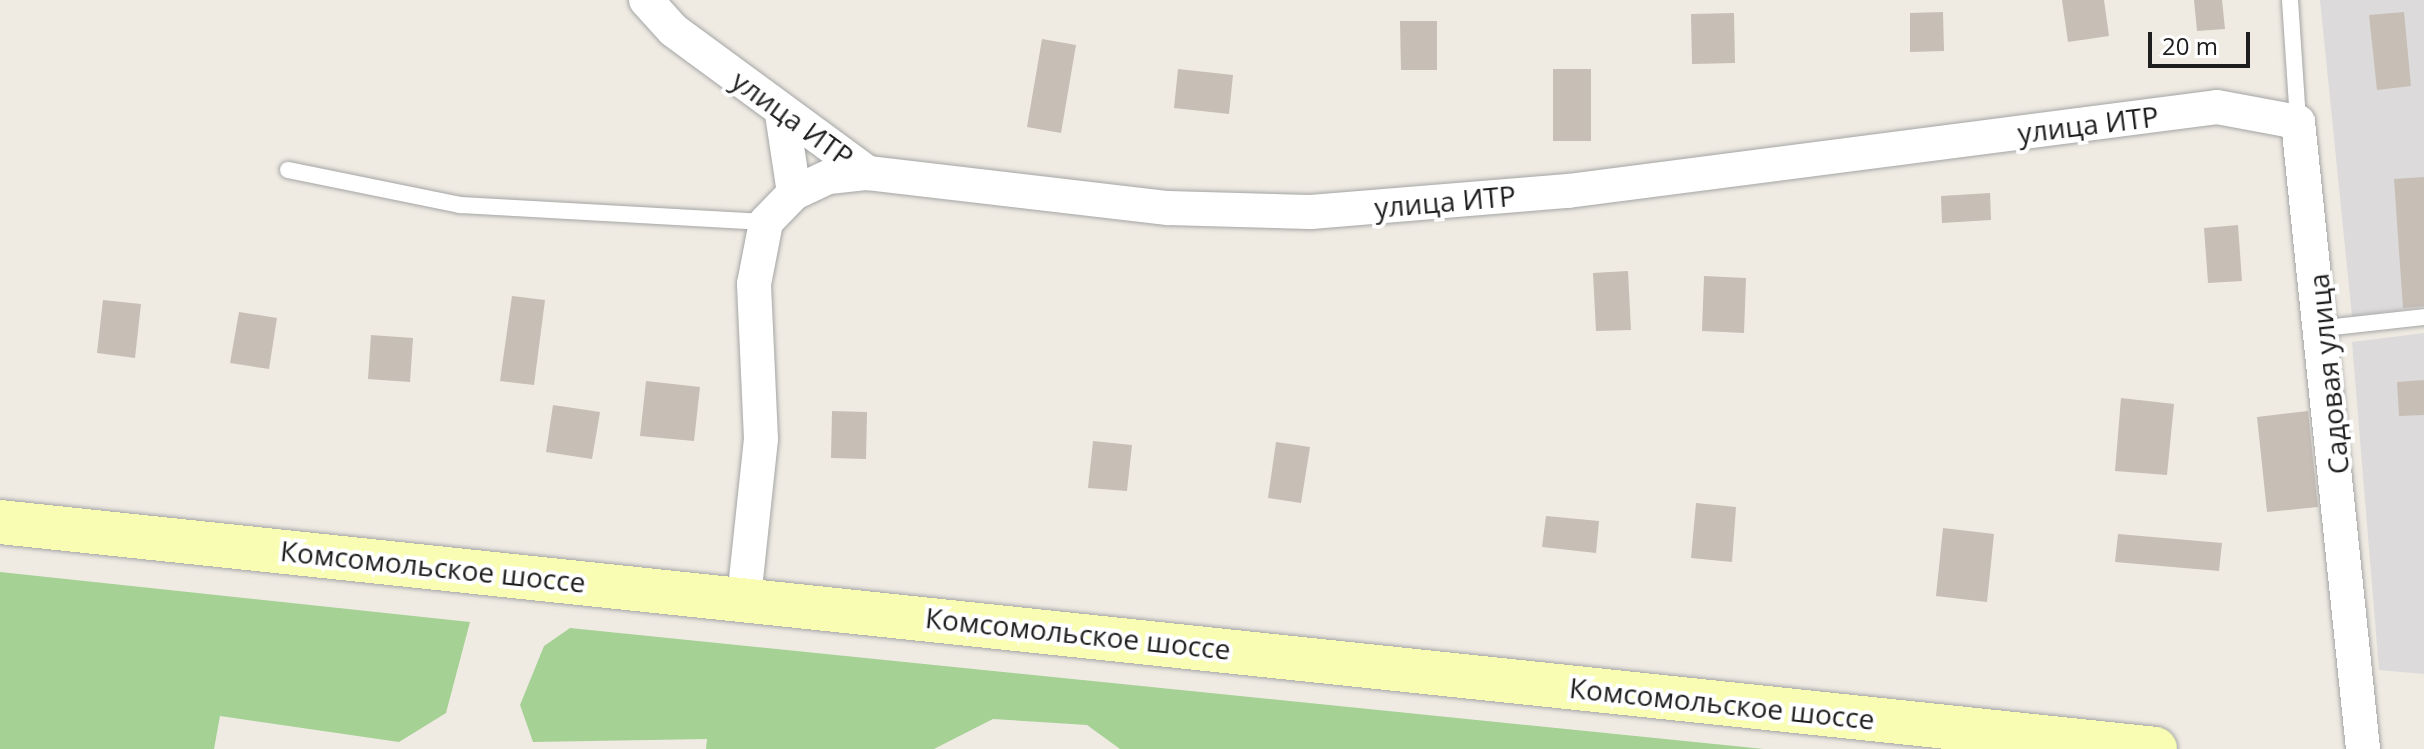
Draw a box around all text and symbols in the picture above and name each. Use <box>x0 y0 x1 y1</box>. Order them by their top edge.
scale bar <box>2152 16 2254 66</box>
text: 20 m <box>2162 29 2218 62</box>
street label: улица ИТР <box>726 63 860 173</box>
street label: улица ИТР <box>2016 99 2160 149</box>
street label: улица ИТР <box>1373 178 1517 224</box>
street label: Садовая улица <box>2301 272 2355 476</box>
street label: Комсомольское шоссе <box>279 533 587 599</box>
street label: Комсомольское шоссе <box>924 600 1232 666</box>
street label: Комсомольское шоссе <box>1568 670 1876 736</box>

